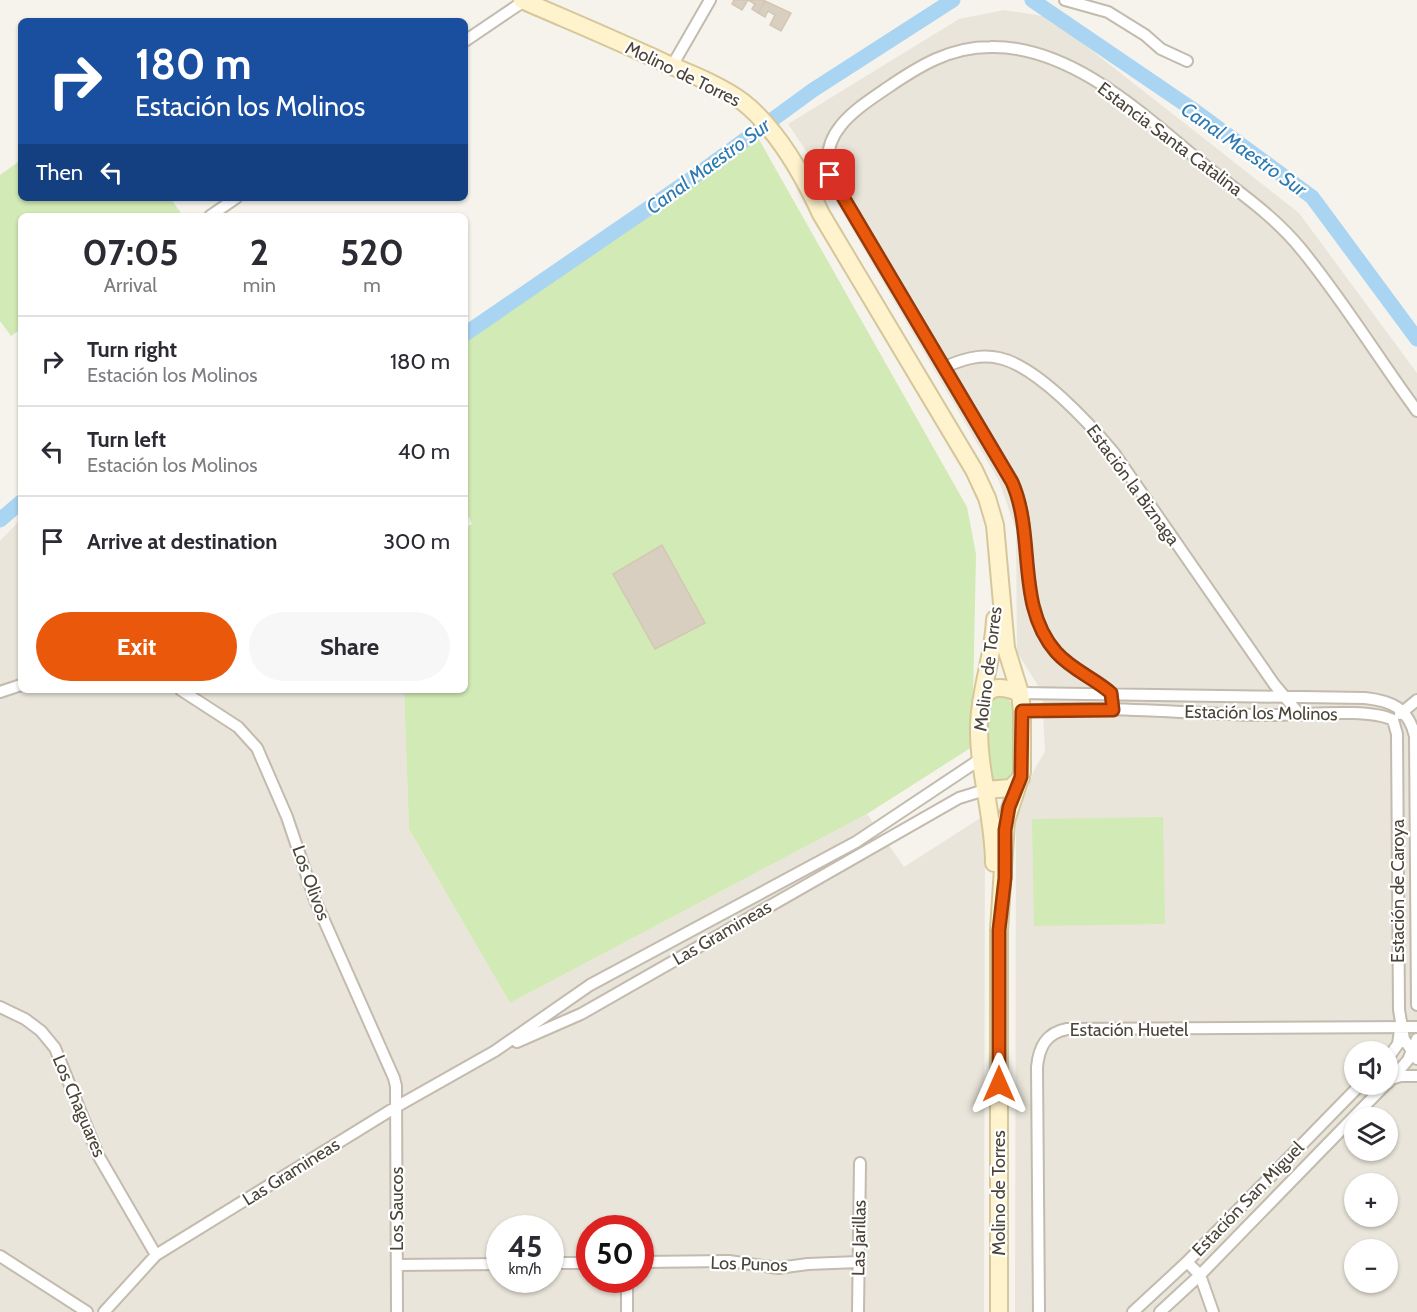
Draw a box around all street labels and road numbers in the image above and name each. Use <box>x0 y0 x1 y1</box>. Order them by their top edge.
street label: Molino de Torres <box>622 37 744 111</box>
street label: Estancia Santa Catalina <box>1093 77 1247 201</box>
street label: Estación la Biznaga <box>1082 420 1184 550</box>
street label: Molino de Torres <box>969 605 1007 733</box>
street label: Estación los Molinos <box>1184 701 1338 725</box>
street label: Estación de Caroya <box>1387 819 1409 963</box>
street label: Los Olivos <box>287 843 335 923</box>
street label: Las Gramineas <box>669 896 775 970</box>
street label: Estación Huetel <box>1070 1019 1189 1041</box>
street label: Los Chaguares <box>48 1052 110 1160</box>
street label: Molino de Torres <box>988 1130 1010 1256</box>
street label: Las Gramineas <box>238 1133 344 1211</box>
street label: Estación San Miguel <box>1187 1136 1309 1261</box>
street label: Los Saucos <box>386 1167 408 1251</box>
street label: Las Jarillas <box>847 1200 871 1276</box>
street label: Los Punos <box>710 1252 788 1276</box>

